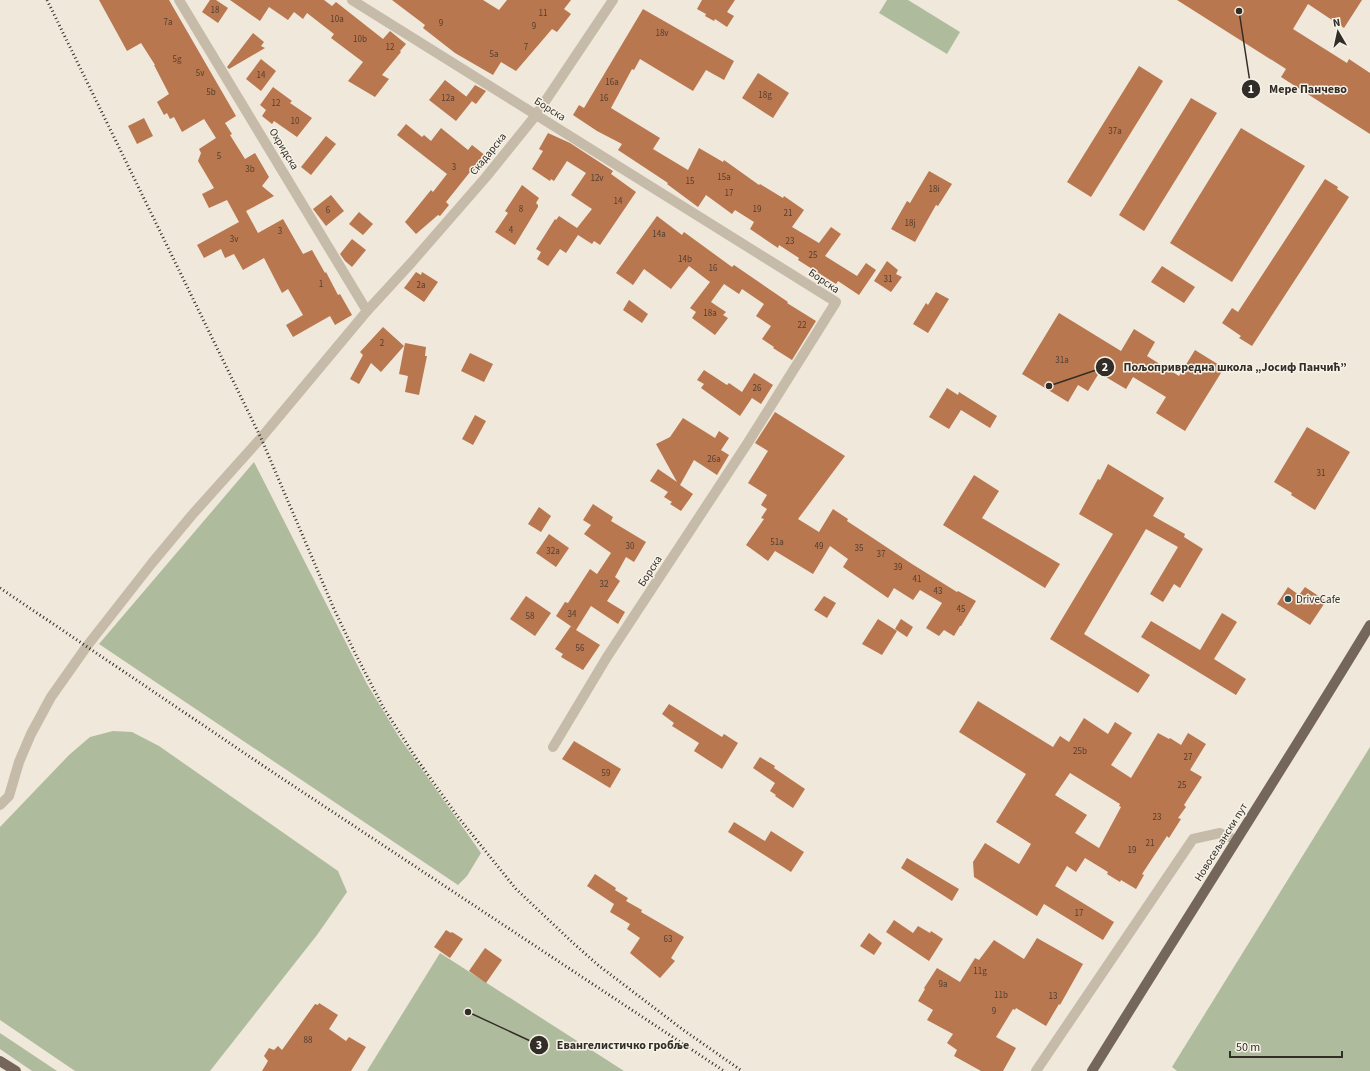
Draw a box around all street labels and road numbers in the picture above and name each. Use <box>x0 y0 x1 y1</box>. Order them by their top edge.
street label: Борска <box>531 94 569 124</box>
street label: Охридска <box>266 125 302 173</box>
street label: Скадарска <box>466 130 510 178</box>
street label: Борска <box>806 265 842 297</box>
street label: Борска <box>634 553 666 589</box>
street label: Новосељански пут <box>1191 800 1251 884</box>

